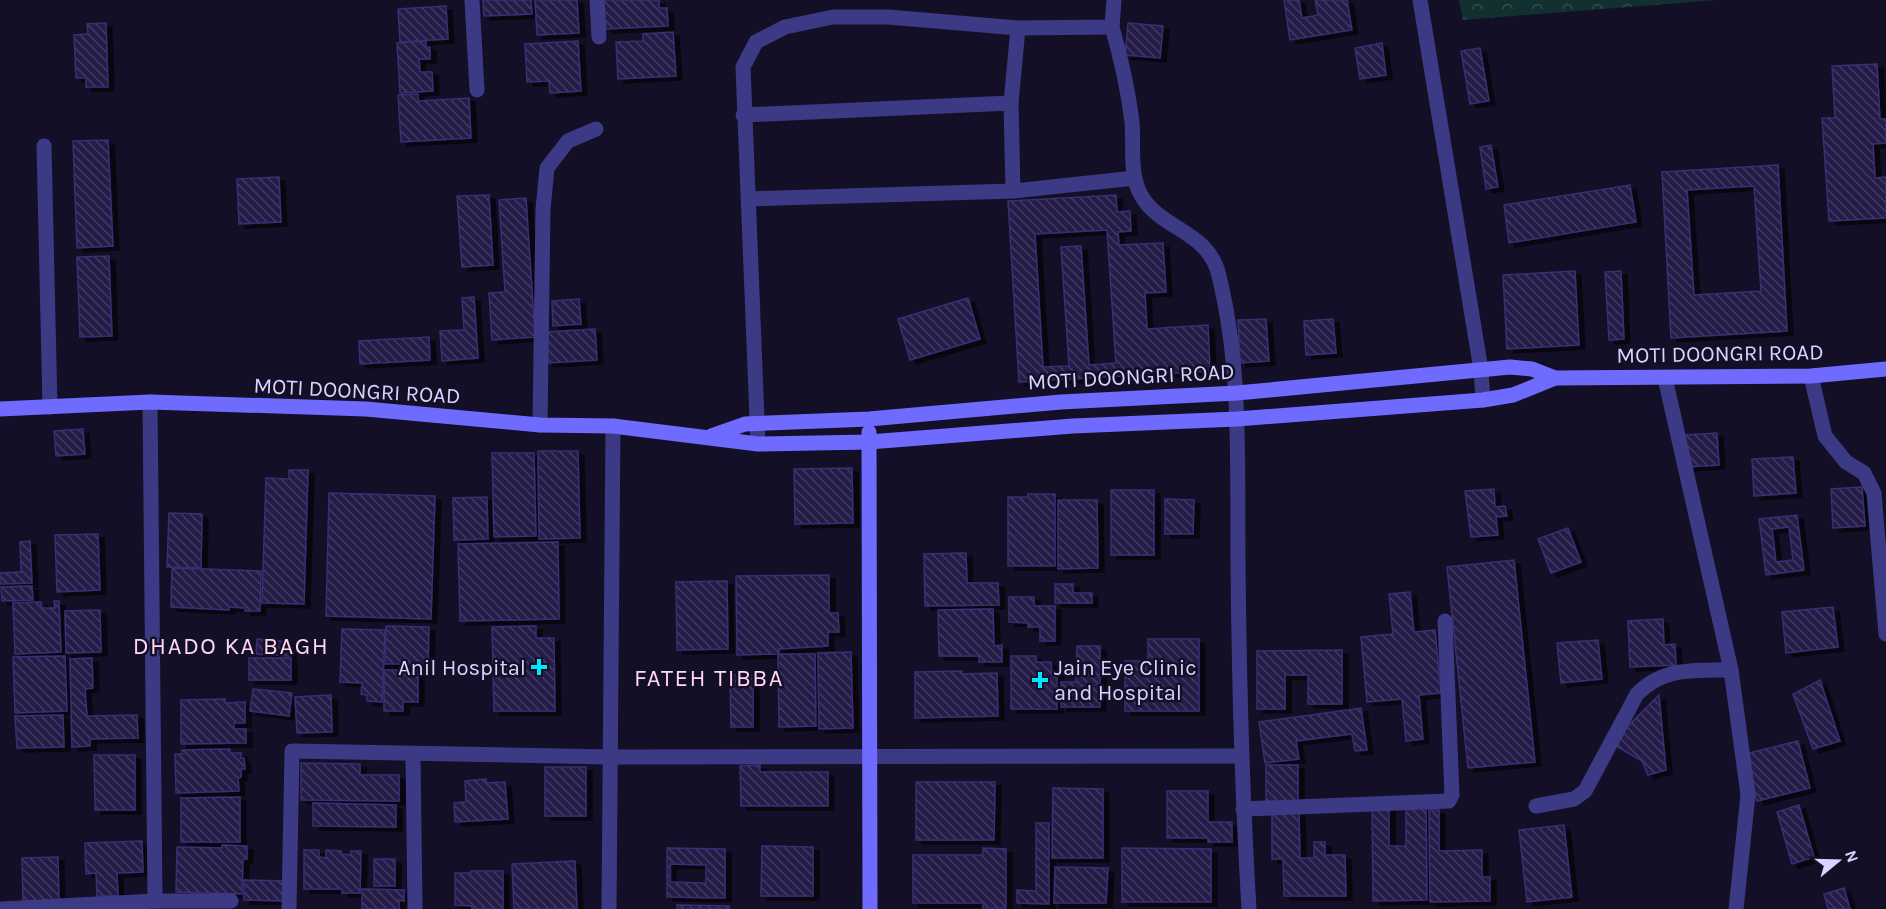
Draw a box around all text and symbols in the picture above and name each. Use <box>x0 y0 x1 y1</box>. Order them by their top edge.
street label: MOTI DOONGRI ROAD <box>1616 339 1824 369</box>
street label: MOTI DOONGRI ROAD <box>1027 359 1235 395</box>
street label: MOTI DOONGRI ROAD <box>253 373 461 409</box>
district label: DHADO KA BAGH <box>133 632 329 660</box>
place label: Anil Hospital <box>398 655 526 681</box>
place label: Jain Eye Clinic and Hospital <box>1054 655 1197 706</box>
marker: Anil Hospital <box>530 658 548 676</box>
district label: FATEH TIBBA <box>634 664 784 692</box>
marker: Jain Eye Clinic and Hospital <box>1031 671 1049 689</box>
north arrow <box>1808 831 1868 891</box>
text: N <box>1841 848 1863 865</box>

